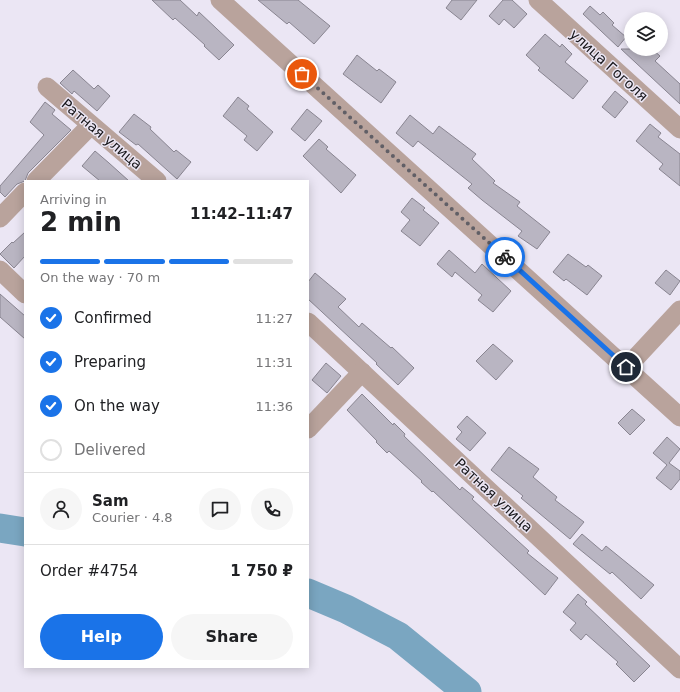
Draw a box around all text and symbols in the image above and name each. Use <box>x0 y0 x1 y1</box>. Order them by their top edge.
map controls <box>624 12 668 56</box>
button: layers <box>624 12 668 56</box>
street label: улица Гоголя <box>567 26 651 104</box>
pin <box>285 57 319 91</box>
icon: bag <box>291 63 313 85</box>
street label: Ратная улица <box>58 96 146 172</box>
text: Arriving in <box>40 192 107 207</box>
text: 11:42–11:47 <box>190 205 293 223</box>
text: 2 min <box>40 207 122 237</box>
courier <box>485 237 525 277</box>
icon: bike <box>494 246 516 268</box>
text: On the way · 70 m <box>40 270 160 285</box>
icon: check <box>40 307 62 329</box>
text: Confirmed <box>74 309 152 327</box>
text: 11:27 <box>256 311 293 326</box>
pin <box>609 350 643 384</box>
icon: check <box>40 351 62 373</box>
text: Preparing <box>74 353 146 371</box>
text: 11:31 <box>256 355 293 370</box>
icon: home <box>615 356 637 378</box>
icon: check <box>40 395 62 417</box>
text: On the way <box>74 397 160 415</box>
text: 11:36 <box>256 399 293 414</box>
text: Delivered <box>74 441 146 459</box>
street label: Ратная улица <box>452 455 536 535</box>
button: person <box>40 488 82 530</box>
button: chat <box>199 488 241 530</box>
button: phone <box>251 488 293 530</box>
text: Sam <box>92 492 129 510</box>
text: Courier · 4.8 <box>92 510 173 525</box>
text: Order #4754 <box>40 562 138 580</box>
text: 1 750 ₽ <box>230 562 293 580</box>
button: Help <box>40 614 163 660</box>
button: Share <box>171 614 293 660</box>

